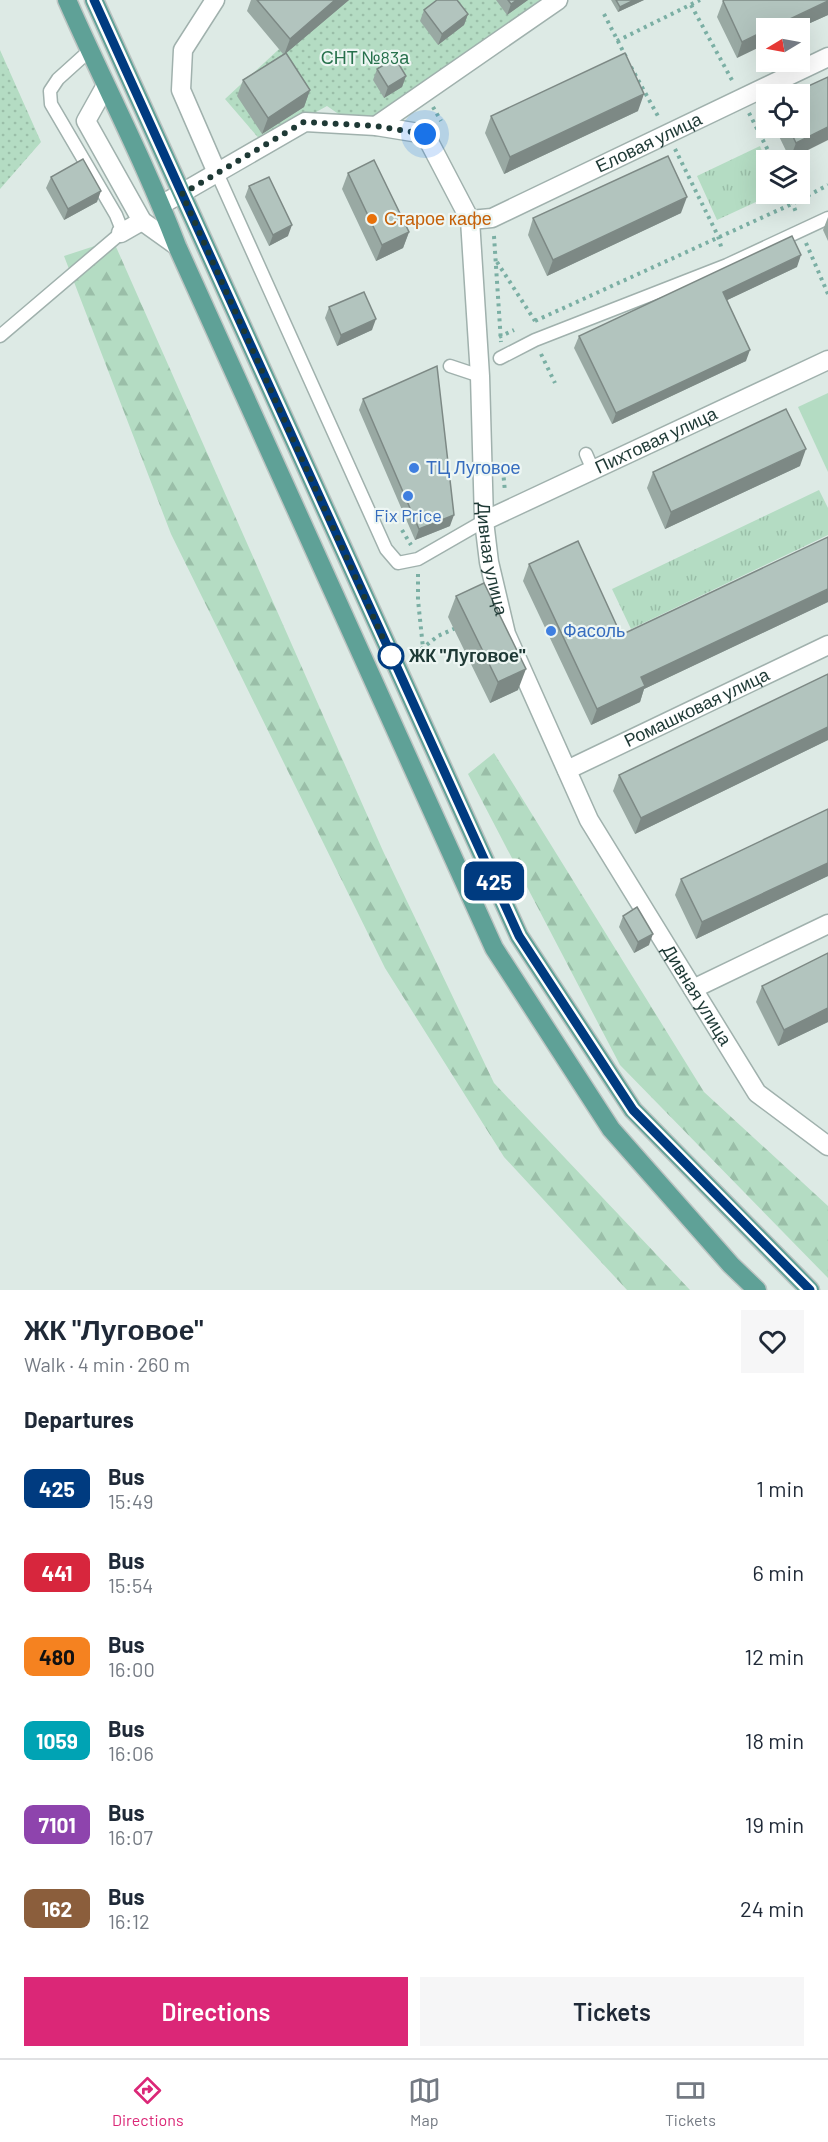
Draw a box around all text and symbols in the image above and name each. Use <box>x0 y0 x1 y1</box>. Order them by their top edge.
north arrow <box>756 18 810 72</box>
map controls <box>756 18 810 204</box>
park label: СНТ №83а <box>321 46 410 68</box>
button: locate <box>756 84 810 138</box>
street label: Еловая улица <box>592 107 706 177</box>
your location <box>410 119 440 149</box>
button: layers <box>756 150 810 204</box>
place label: Старое кафе <box>384 207 492 229</box>
marker: Старое кафе <box>365 212 379 226</box>
street label: Пихтовая улица <box>591 401 721 478</box>
place label: ТЦ Луговое <box>426 456 521 478</box>
marker: ТЦ Луговое <box>407 461 421 475</box>
marker: Fix Price <box>401 489 415 503</box>
street label: Дивная улица <box>473 502 513 618</box>
place label: Fix Price <box>374 504 442 526</box>
place label: Фасоль <box>563 619 625 641</box>
marker: Фасоль <box>544 624 558 638</box>
marker: ЖК "Луговое" <box>378 643 404 669</box>
place label: ЖК "Луговое" <box>408 644 526 666</box>
street label: Ромашковая улица <box>620 662 774 751</box>
line badge: 425 <box>460 862 528 900</box>
text: 425 <box>476 869 512 894</box>
street label: Дивная улица <box>658 940 738 1050</box>
button: heart <box>741 1310 804 1373</box>
text: ЖК "Луговое" <box>24 1312 203 1346</box>
text: Walk · 4 min · 260 m <box>24 1352 190 1376</box>
text: Departures <box>24 1406 134 1432</box>
text: Bus <box>108 1463 145 1489</box>
text: 1 min <box>756 1475 804 1501</box>
text: 425 <box>39 1476 75 1501</box>
text: 15:49 <box>108 1489 154 1513</box>
text: Bus <box>108 1547 145 1573</box>
text: 6 min <box>753 1559 804 1585</box>
text: 441 <box>42 1560 72 1585</box>
text: 15:54 <box>108 1573 153 1597</box>
text: Bus <box>108 1631 145 1657</box>
text: 12 min <box>744 1643 804 1669</box>
text: 480 <box>39 1644 75 1669</box>
text: 16:00 <box>108 1657 155 1681</box>
text: Bus <box>108 1715 145 1741</box>
text: 18 min <box>745 1727 804 1753</box>
text: 1059 <box>36 1728 78 1753</box>
text: 16:06 <box>108 1741 154 1765</box>
text: Bus <box>108 1799 145 1825</box>
text: 19 min <box>745 1811 804 1837</box>
text: 7101 <box>38 1812 76 1837</box>
text: 16:07 <box>108 1825 153 1849</box>
text: Bus <box>108 1883 145 1909</box>
text: 24 min <box>740 1895 804 1921</box>
text: 162 <box>42 1896 72 1921</box>
text: 16:12 <box>108 1909 150 1933</box>
button: Directions <box>24 1977 408 2046</box>
button: Tickets <box>420 1977 804 2046</box>
tab: Directions <box>112 2074 184 2129</box>
tab: Map <box>408 2074 441 2129</box>
tab: Tickets <box>665 2074 716 2129</box>

